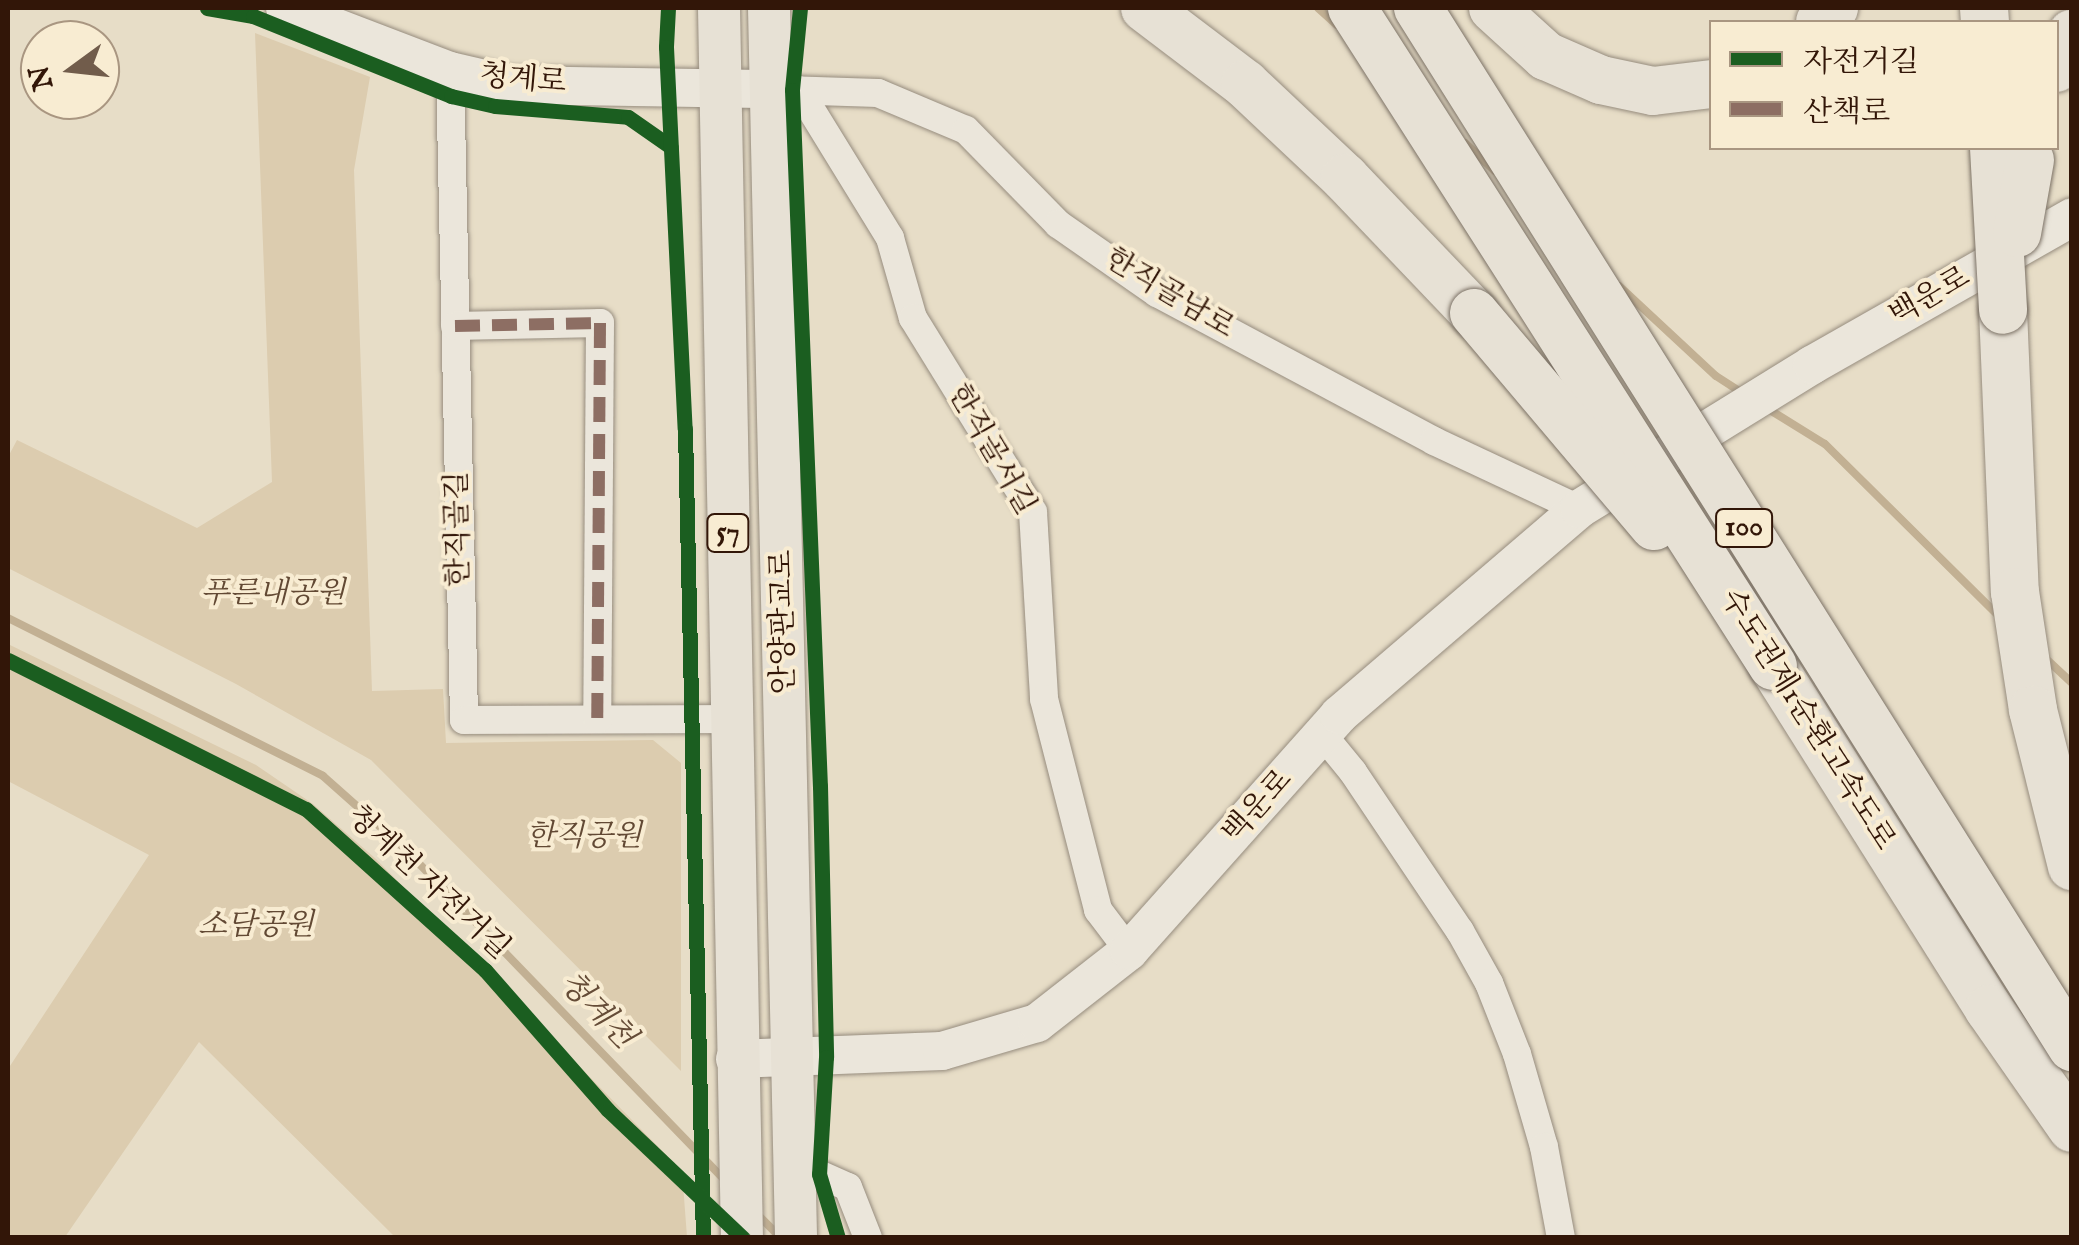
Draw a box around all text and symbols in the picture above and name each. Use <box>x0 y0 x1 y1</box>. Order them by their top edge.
north arrow <box>20 20 120 120</box>
legend <box>1709 20 2059 150</box>
text: 자전거길 <box>1803 44 1919 82</box>
street label: 청계로 <box>478 58 568 102</box>
text: N <box>22 61 63 94</box>
text: 산책로 <box>1803 94 1890 132</box>
street label: 한직골남로 <box>1098 241 1240 347</box>
street label: 백운로 <box>1883 260 1977 334</box>
street label: 한직골서길 <box>939 378 1043 522</box>
street label: 한직골길 <box>440 471 478 587</box>
road number: 100 <box>1714 505 1774 551</box>
road number: 57 <box>706 510 750 556</box>
street label: 안양판교로 <box>765 549 803 695</box>
park label: 푸른내공원 <box>201 576 345 612</box>
street label: 수도권제1순환고속도로 <box>1712 583 1902 857</box>
street label: 백운로 <box>1216 763 1300 851</box>
street label: 청계천 자전거길 <box>339 798 517 968</box>
park label: 한직공원 <box>526 819 642 855</box>
park label: 소담공원 <box>198 908 314 944</box>
water label: 청계천 <box>550 964 642 1058</box>

